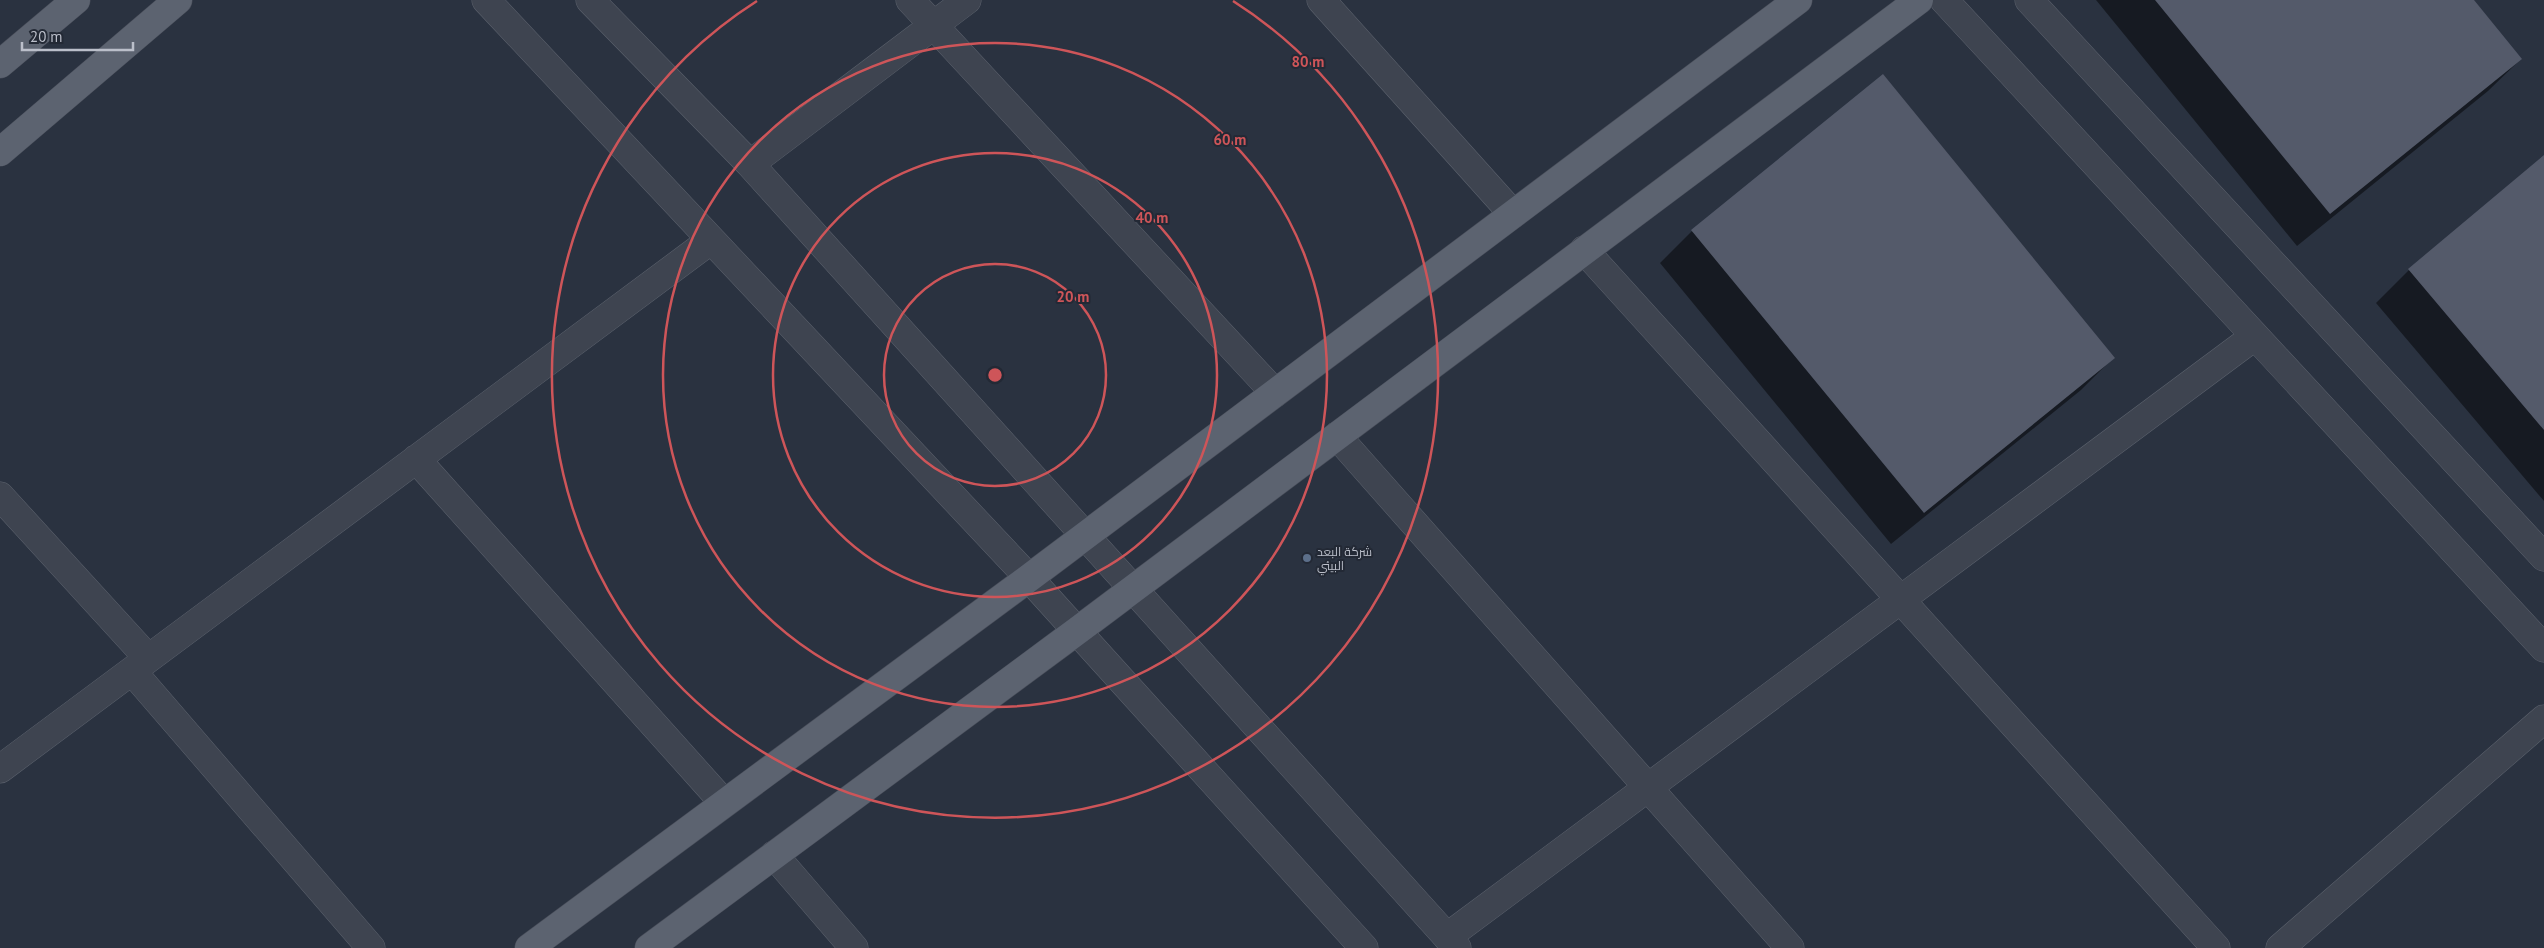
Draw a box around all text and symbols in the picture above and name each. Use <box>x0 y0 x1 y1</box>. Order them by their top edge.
scale bar <box>22 20 134 52</box>
text: 20 m <box>30 27 63 46</box>
text: 80 m <box>1292 52 1324 71</box>
text: 60 m <box>1214 130 1246 149</box>
text: 40 m <box>1136 208 1168 227</box>
text: 20 m <box>1057 287 1089 306</box>
centre of rings <box>986 366 1004 384</box>
place label: ِشركة البعد البيئي <box>1317 544 1372 576</box>
marker: ِشركة البعد البيئي <box>1301 552 1313 564</box>

